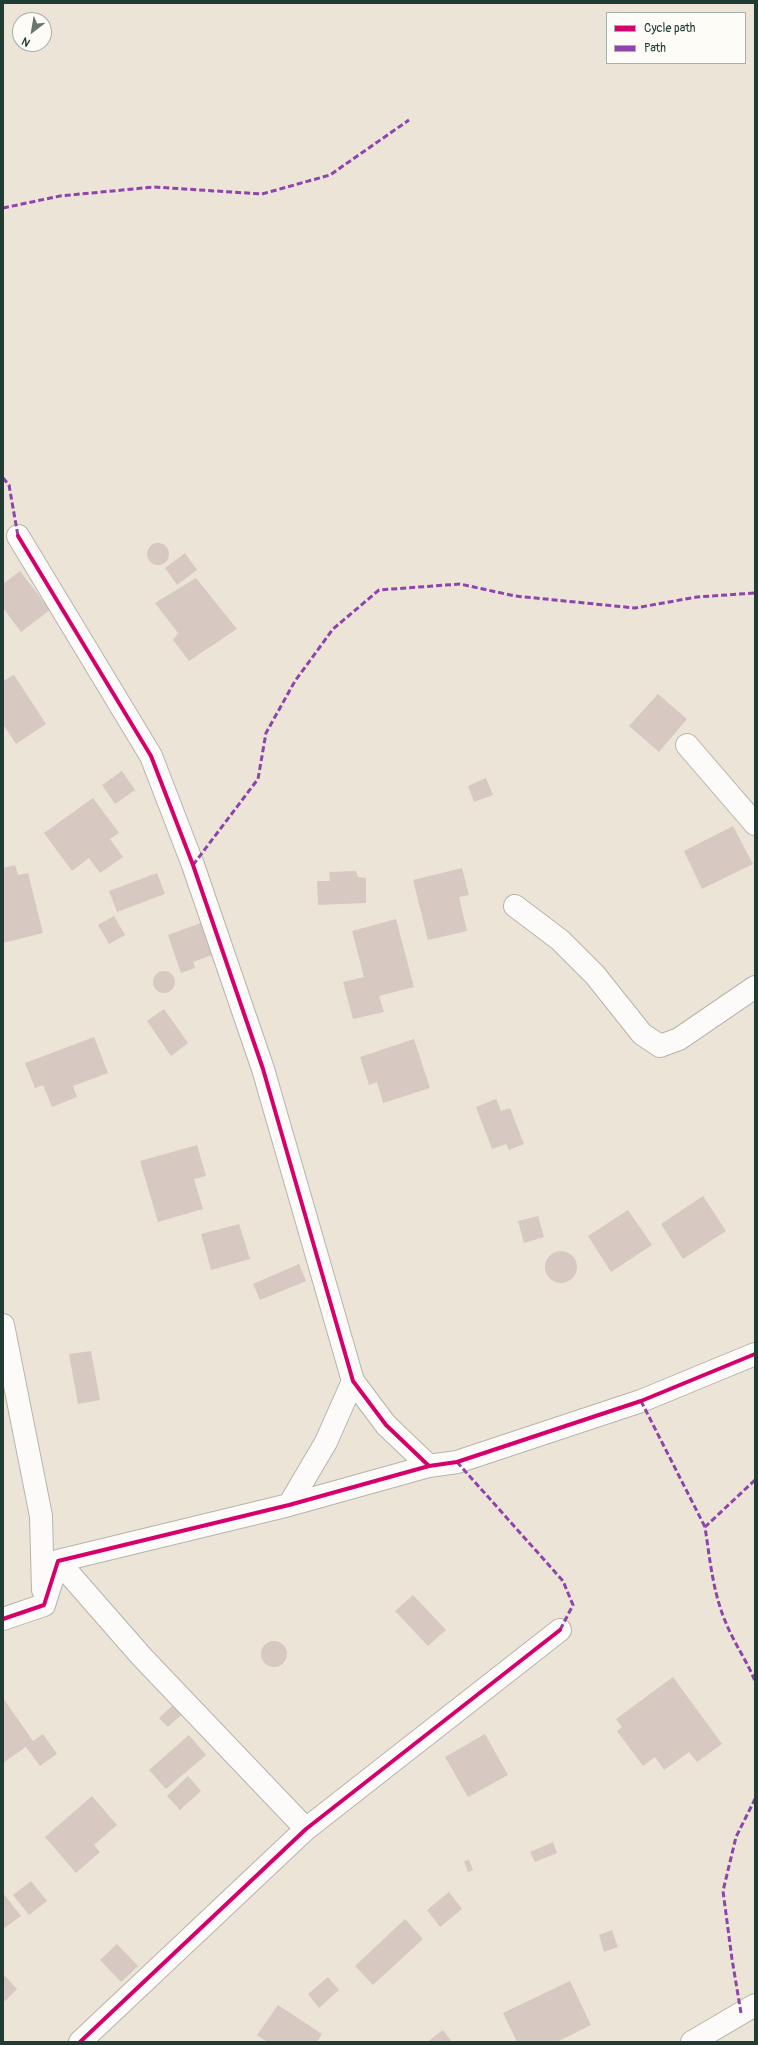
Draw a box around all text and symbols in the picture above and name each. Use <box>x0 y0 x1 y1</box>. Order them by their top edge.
north arrow <box>12 12 52 52</box>
legend <box>606 12 746 64</box>
text: Cycle path <box>644 21 695 36</box>
text: N <box>20 34 33 49</box>
text: Path <box>644 41 666 56</box>

